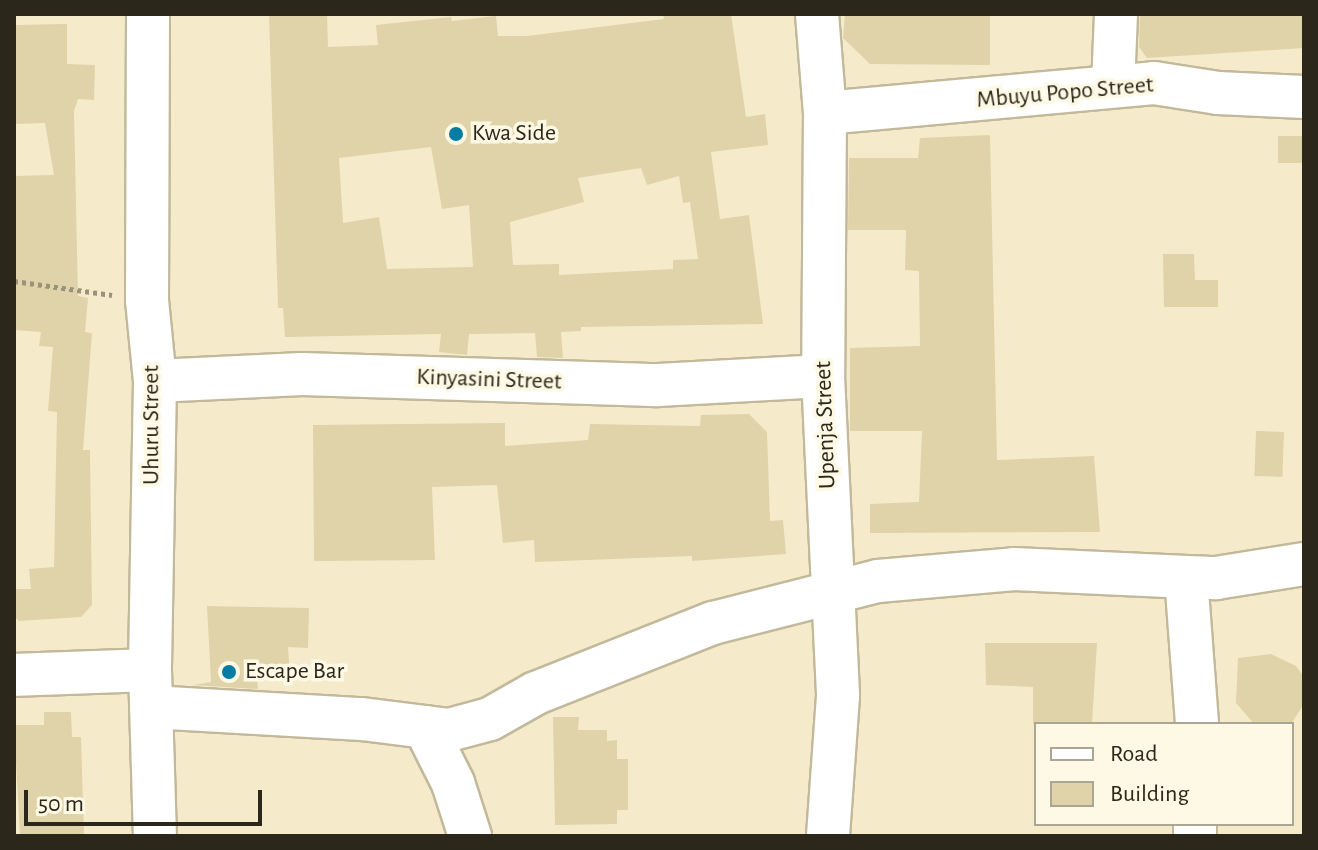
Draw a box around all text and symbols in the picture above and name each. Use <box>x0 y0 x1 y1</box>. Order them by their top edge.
street label: Mbuyu Popo Street <box>975 71 1155 115</box>
place label: Kwa Side <box>472 120 556 148</box>
marker: Kwa Side <box>447 125 465 143</box>
street label: Upenja Street <box>809 360 843 490</box>
street label: Kinyasini Street <box>416 363 562 397</box>
street label: Uhuru Street <box>138 365 166 485</box>
place label: Escape Bar <box>245 658 344 686</box>
marker: Escape Bar <box>220 663 238 681</box>
legend <box>1034 722 1294 826</box>
text: Road <box>1110 742 1158 766</box>
scale bar <box>28 774 266 824</box>
text: Building <box>1110 782 1189 806</box>
text: 50 m <box>38 792 84 816</box>

